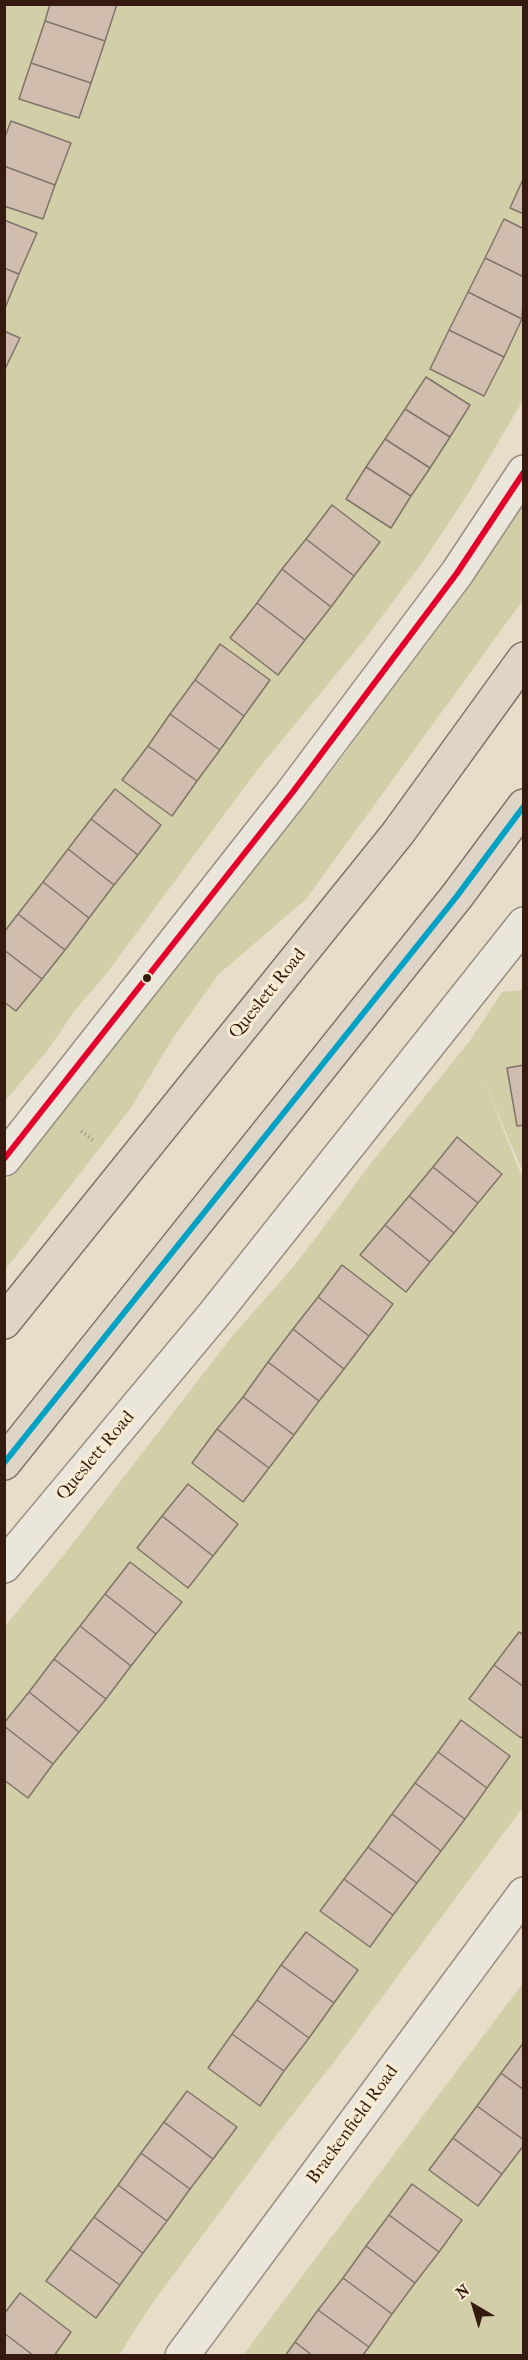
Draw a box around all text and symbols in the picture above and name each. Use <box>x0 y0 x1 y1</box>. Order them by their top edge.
street label: Queslett Road <box>225 944 311 1044</box>
unlabelled marker <box>141 972 153 984</box>
street label: Queslett Road <box>52 1407 140 1505</box>
street label: Brackenfield Road <box>303 2061 403 2189</box>
north arrow <box>444 2276 504 2336</box>
text: N <box>452 2280 473 2303</box>

